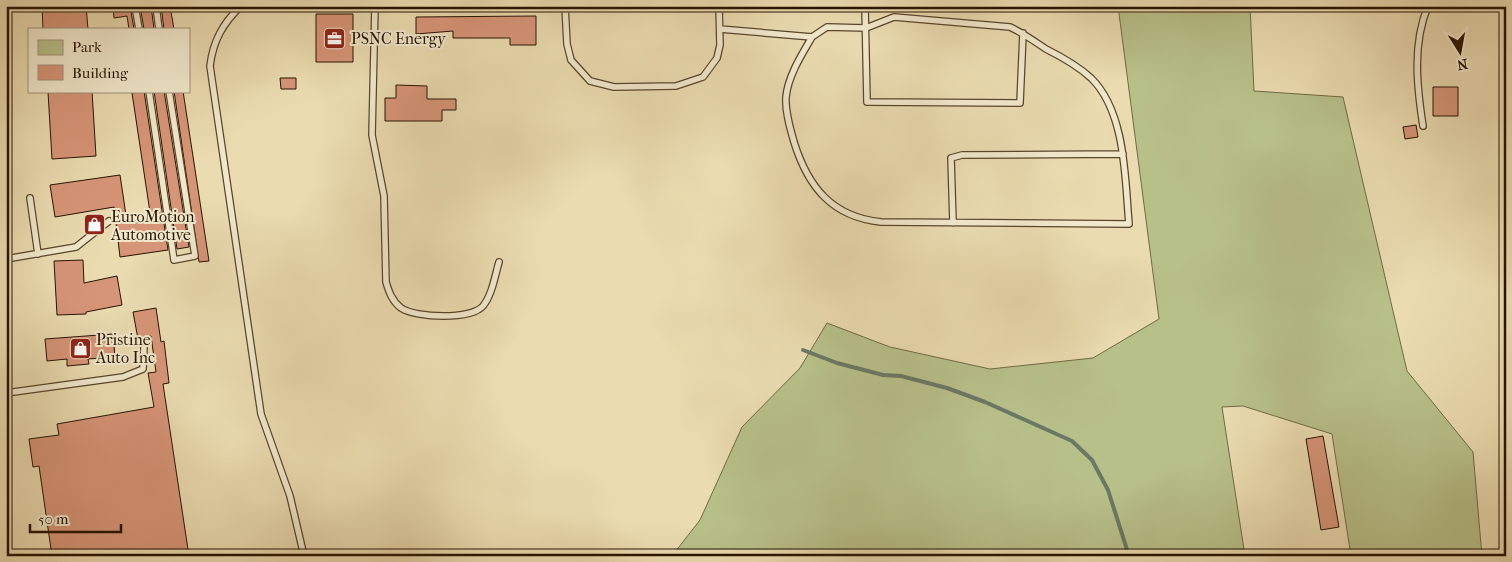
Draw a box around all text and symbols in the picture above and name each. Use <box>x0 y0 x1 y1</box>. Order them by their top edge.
office icon: PSNC Energy <box>323 26 347 50</box>
legend <box>28 28 190 92</box>
north arrow <box>1434 28 1484 78</box>
place label: PSNC Energy <box>351 29 446 48</box>
text: Park <box>72 38 102 56</box>
text: N <box>1455 55 1469 74</box>
text: Building <box>72 64 129 82</box>
place label: EuroMotion Automotive <box>110 207 195 244</box>
shop icon: EuroMotion Automotive <box>83 213 107 237</box>
place label: Pristine Auto Inc <box>95 330 155 367</box>
shop icon: Pristine Auto Inc <box>68 336 92 360</box>
scale bar <box>30 502 121 534</box>
text: 50 m <box>38 510 69 528</box>

